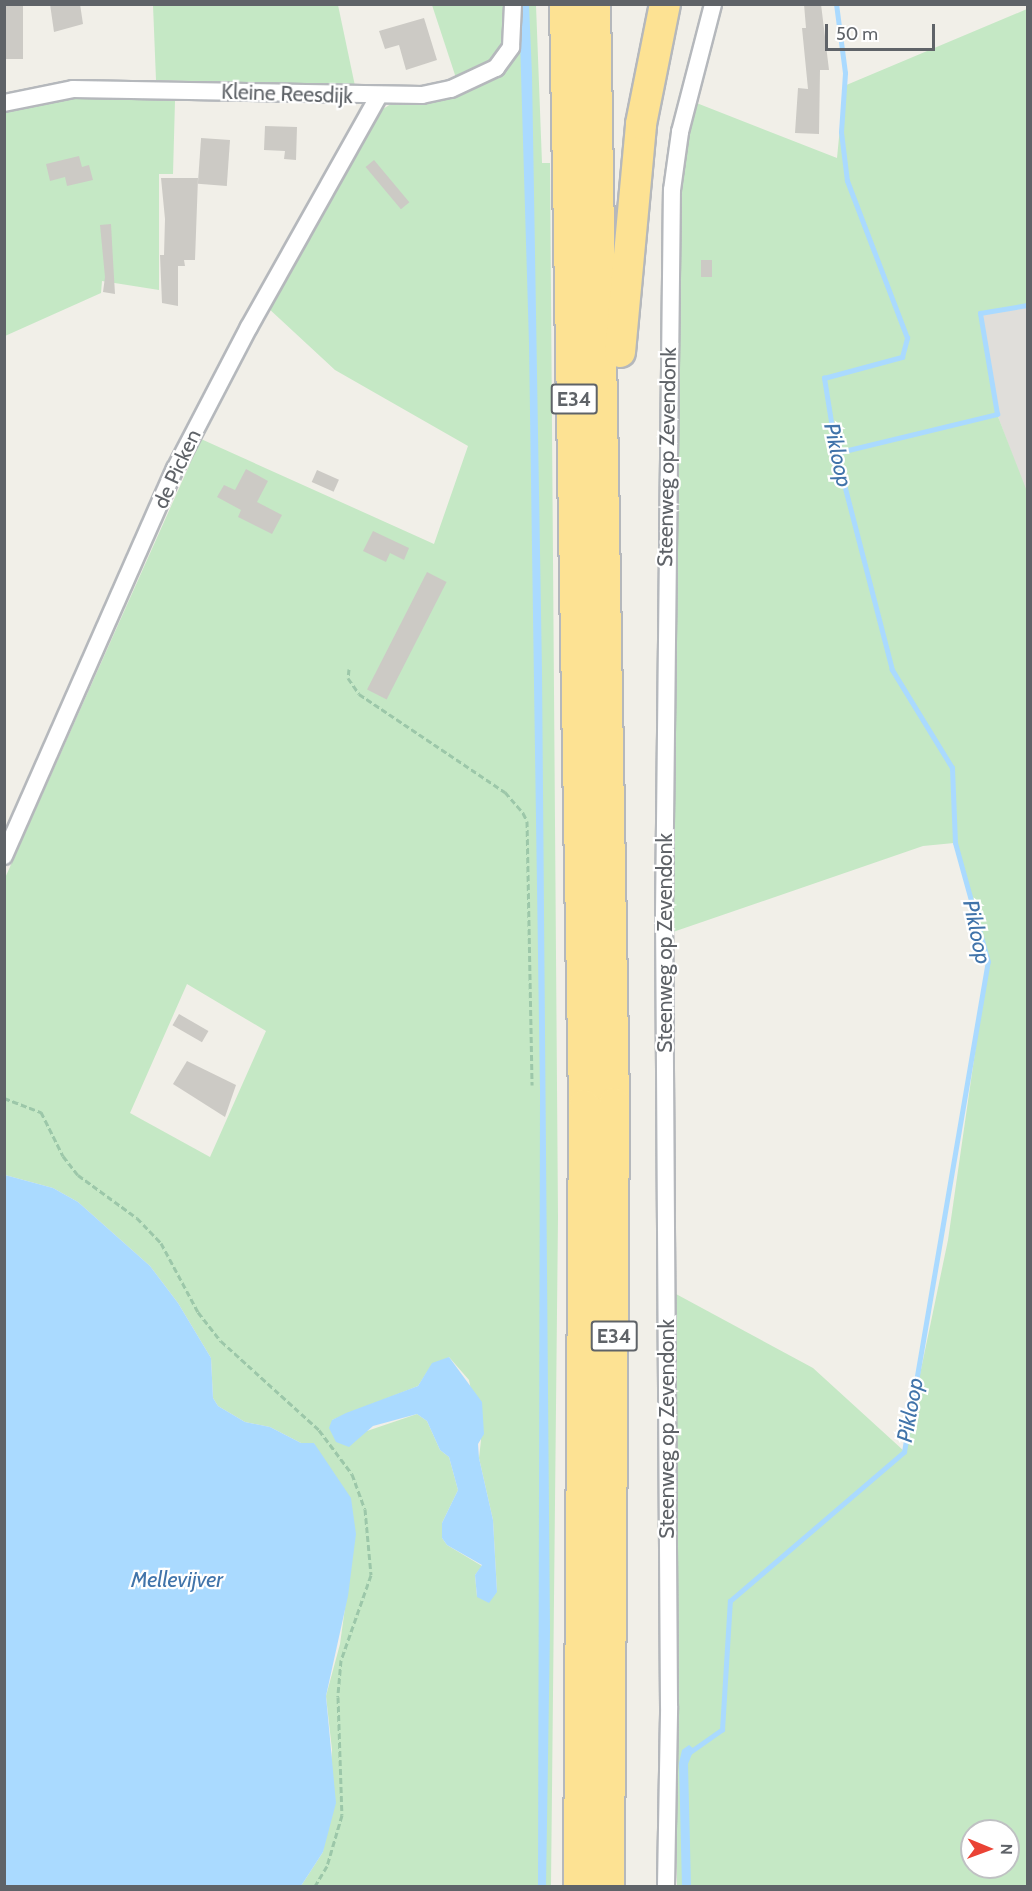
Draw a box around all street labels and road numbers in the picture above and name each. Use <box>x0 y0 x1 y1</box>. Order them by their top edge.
street label: Kleine Reesdijk <box>221 79 353 109</box>
street label: Steenweg op Zevendonk <box>652 347 682 567</box>
road number: E34 <box>550 382 598 416</box>
street label: de Picken <box>148 425 206 513</box>
street label: Steenweg op Zevendonk <box>652 833 678 1053</box>
road number: E34 <box>590 1319 638 1353</box>
street label: Steenweg op Zevendonk <box>654 1319 680 1539</box>

